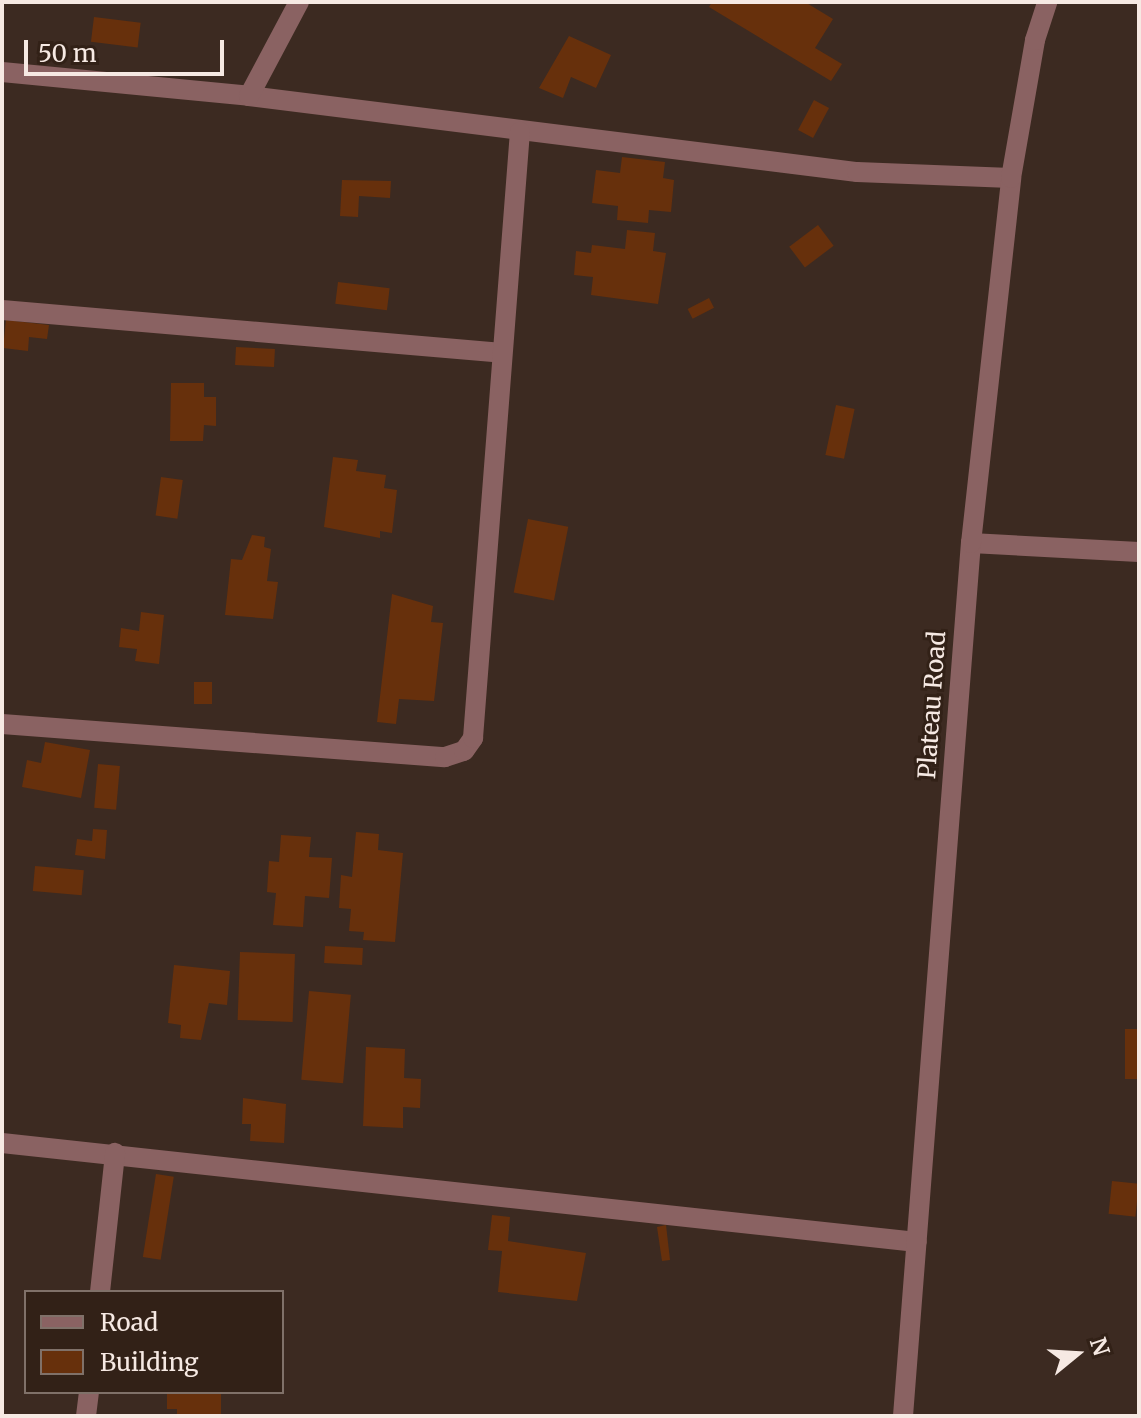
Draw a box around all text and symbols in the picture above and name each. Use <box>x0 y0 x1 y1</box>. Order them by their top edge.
scale bar <box>28 24 228 74</box>
text: 50 m <box>38 38 97 69</box>
street label: Plateau Road <box>912 630 952 780</box>
legend <box>24 1290 284 1394</box>
text: Road <box>100 1307 158 1338</box>
north arrow <box>1037 1314 1117 1394</box>
text: N <box>1084 1334 1116 1359</box>
text: Building <box>100 1347 199 1378</box>

